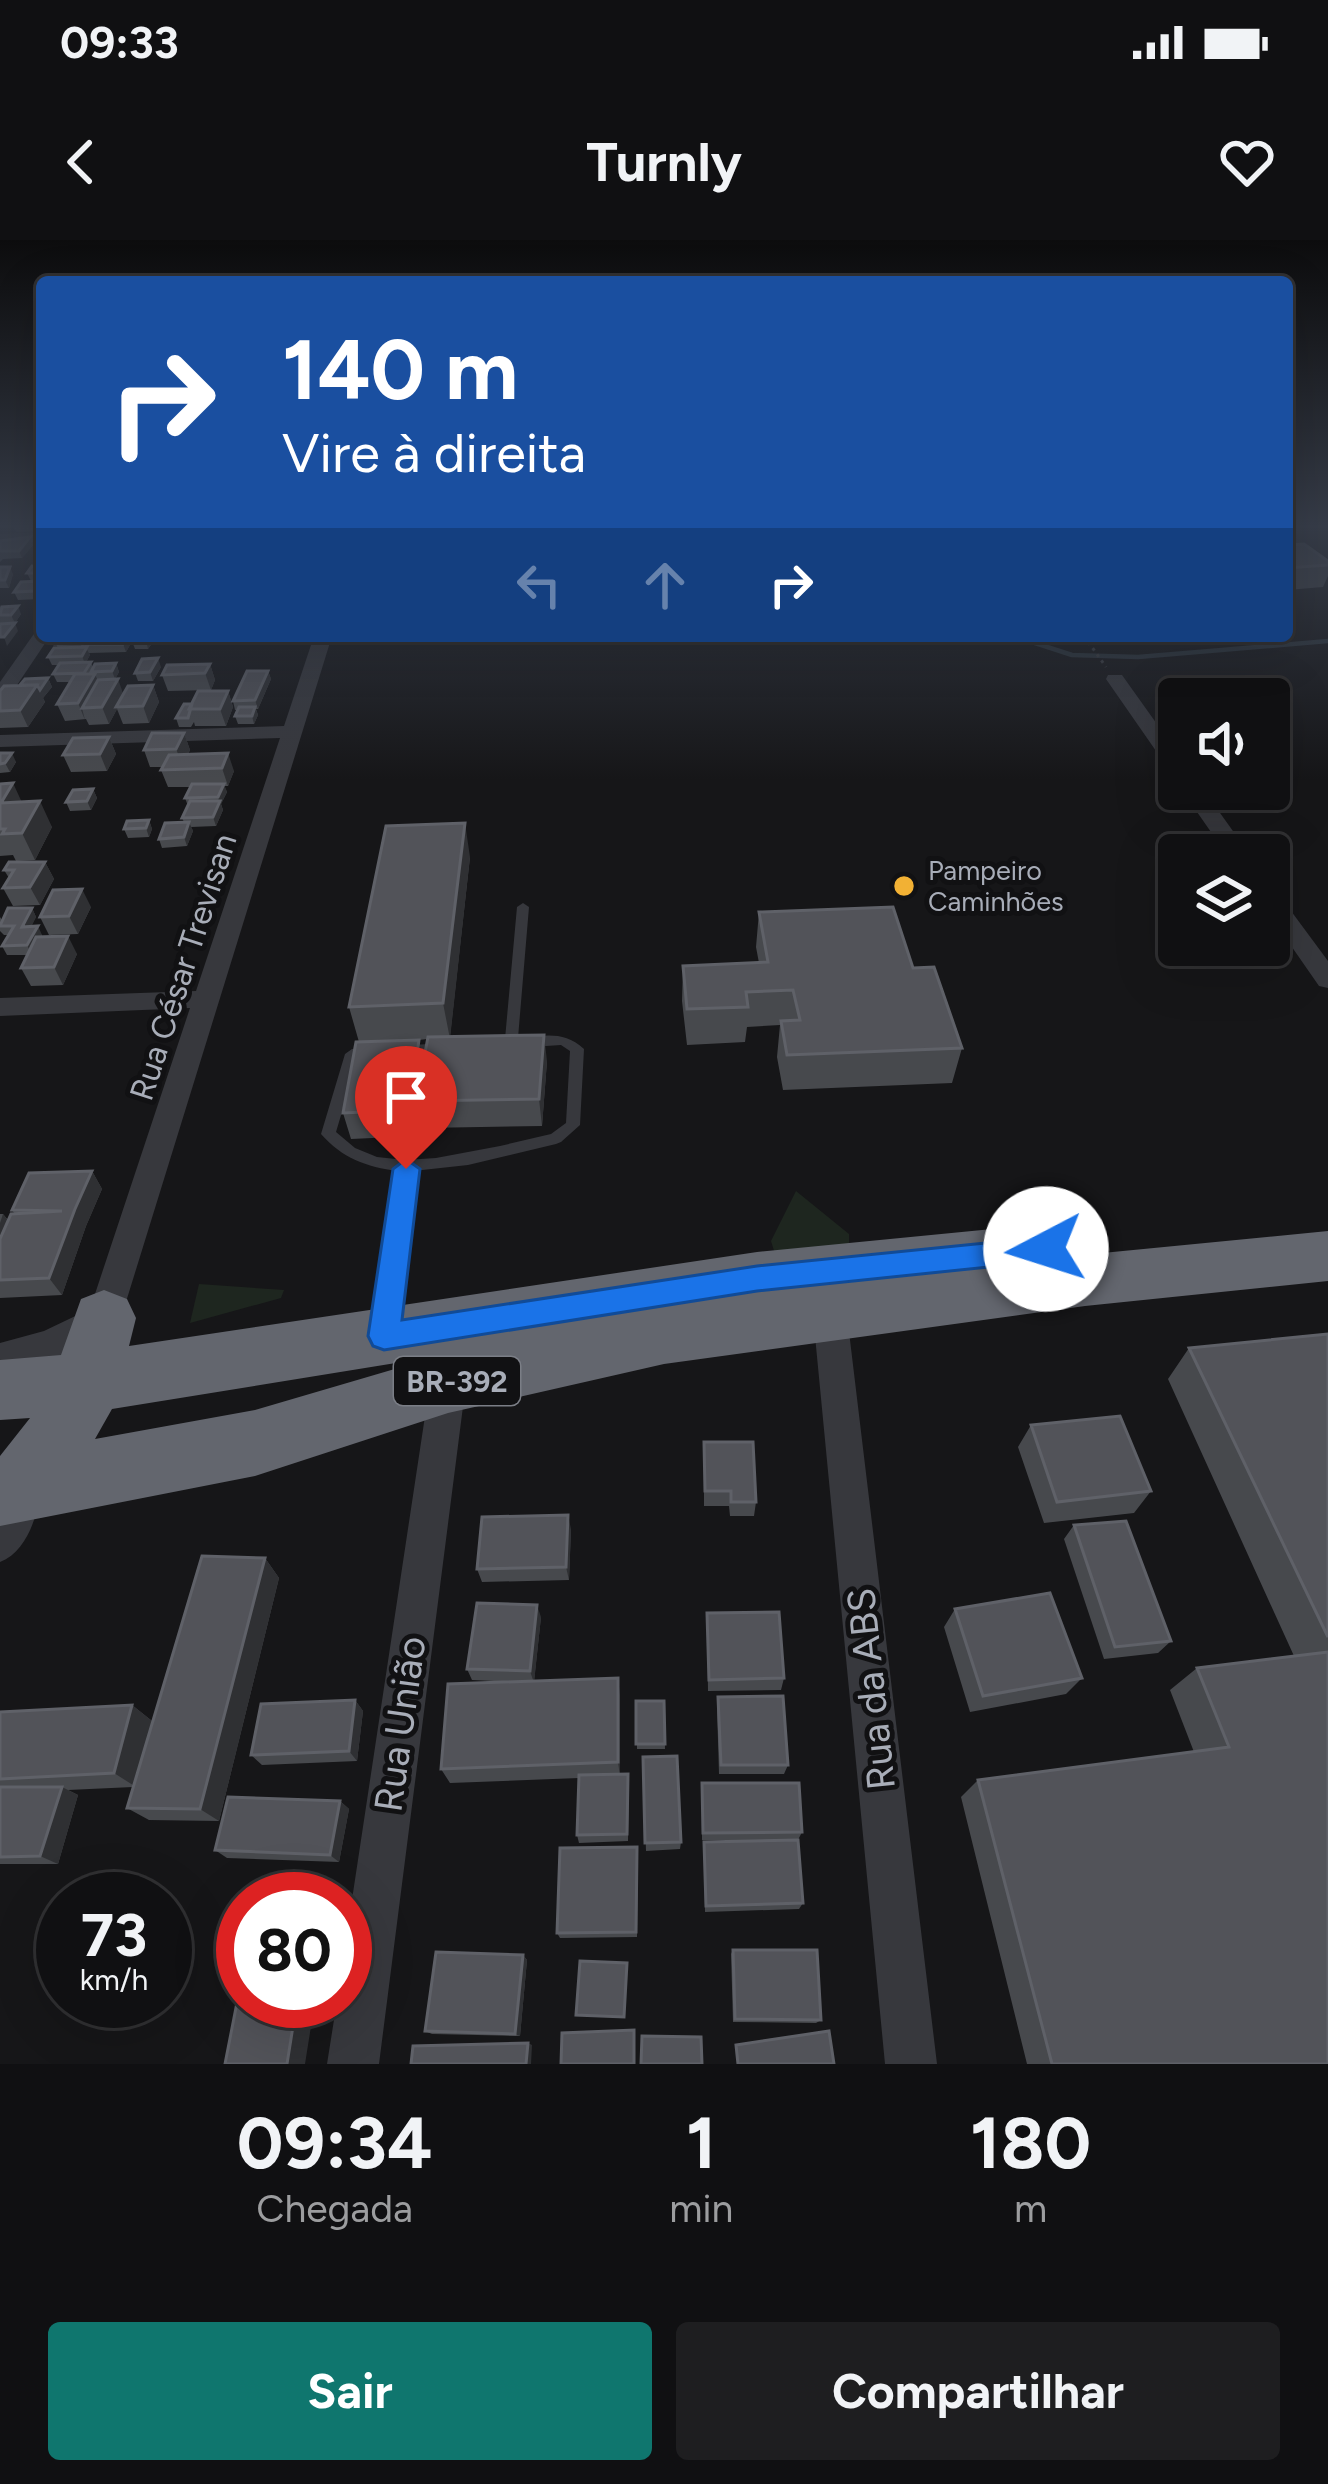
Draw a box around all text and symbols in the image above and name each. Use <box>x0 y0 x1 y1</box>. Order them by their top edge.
text: 09:33 <box>60 15 179 69</box>
icon: back <box>48 129 114 195</box>
icon: heart <box>1214 129 1280 195</box>
text: Turnly <box>586 130 742 195</box>
text: 140 m <box>282 319 518 420</box>
icon: right <box>84 324 240 480</box>
text: Vire à direita <box>282 421 586 486</box>
icon: left <box>506 552 572 618</box>
icon: ahead <box>632 552 698 618</box>
icon: right <box>758 552 824 618</box>
map controls <box>1158 678 1290 966</box>
button: sound <box>1158 678 1290 810</box>
street label: Rua César Trevisan <box>121 829 245 1105</box>
button: layers <box>1158 834 1290 966</box>
place label: Pampeiro Caminhões <box>928 854 1064 918</box>
marker: Pampeiro Caminhões <box>891 873 917 899</box>
pin <box>355 1046 457 1169</box>
icon: arrive <box>373 1064 439 1130</box>
position arrow <box>983 1186 1109 1312</box>
road number: BR-392 <box>394 1357 520 1405</box>
street label: Rua da ABS <box>837 1586 905 1792</box>
street label: Rua União <box>364 1633 436 1815</box>
speed limit sign: 80 <box>216 1872 372 2028</box>
text: 73 <box>81 1899 147 1971</box>
text: km/h <box>80 1961 148 1998</box>
text: 09:34 <box>237 2100 433 2186</box>
text: 1 <box>686 2100 716 2186</box>
text: 180 <box>970 2100 1091 2186</box>
text: Chegada <box>256 2185 413 2232</box>
text: min <box>669 2185 733 2232</box>
text: m <box>1014 2185 1047 2232</box>
button: Sair <box>48 2322 652 2460</box>
button: Compartilhar <box>676 2322 1280 2460</box>

